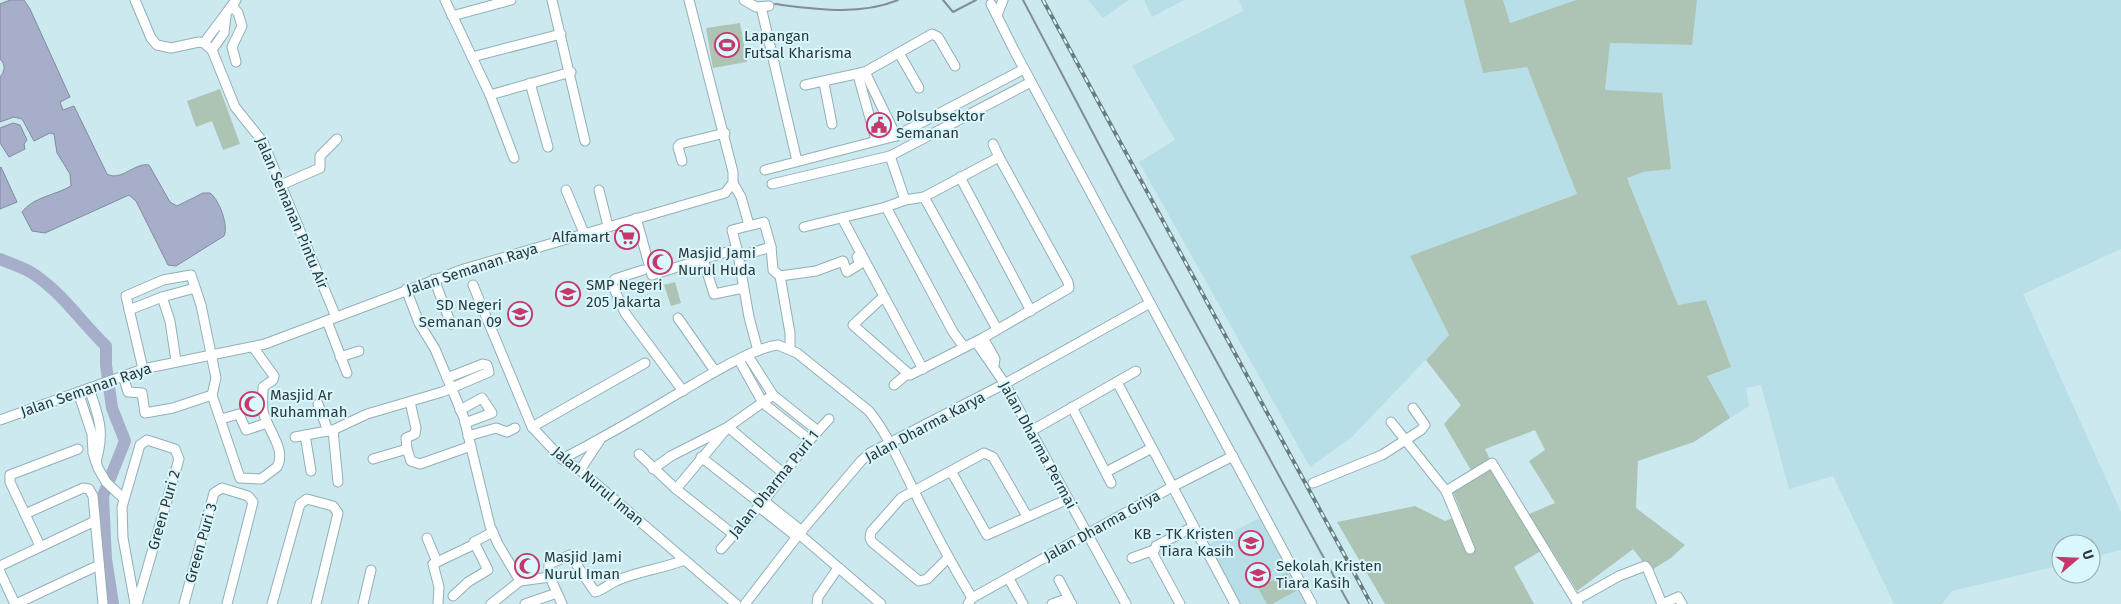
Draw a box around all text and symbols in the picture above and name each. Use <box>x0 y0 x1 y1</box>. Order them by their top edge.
place label: Lapangan Futsal Kharisma <box>744 27 852 62</box>
sports icon: Lapangan Futsal Kharisma <box>714 32 740 58</box>
place label: Polsubsektor Semanan <box>896 107 985 142</box>
public building icon: Polsubsektor Semanan <box>866 112 892 138</box>
street label: Jalan Semanan Pintu Air <box>252 134 332 292</box>
supermarket icon: Alfamart <box>614 224 640 250</box>
place label: Alfamart <box>552 228 611 246</box>
street label: Jalan Semanan Raya <box>404 239 540 299</box>
place label: Masjid Jami Nurul Huda <box>678 244 756 279</box>
mosque icon: Masjid Jami Nurul Huda <box>647 249 673 275</box>
place label: SMP Negeri 205 Jakarta <box>586 276 663 311</box>
school or university icon: SMP Negeri 205 Jakarta <box>555 281 581 307</box>
place label: SD Negeri Semanan 09 <box>419 296 502 331</box>
school or university icon: SD Negeri Semanan 09 <box>507 301 533 327</box>
street label: Jalan Semanan Raya <box>18 359 154 421</box>
street label: Jalan Dharma Permai <box>996 378 1080 512</box>
place label: Masjid Ar Ruhammah <box>270 386 347 421</box>
street label: Jalan Dharma Karya <box>862 388 988 466</box>
mosque icon: Masjid Ar Ruhammah <box>239 391 265 417</box>
street label: Jalan Dharma Puri 1 <box>725 427 823 541</box>
street label: Jalan Nurul Iman <box>549 442 647 530</box>
street label: Green Puri 2 <box>144 468 184 552</box>
street label: Jalan Dharma Griya <box>1041 487 1163 565</box>
street label: Green Puri 3 <box>181 501 221 585</box>
place label: KB - TK Kristen Tiara Kasih <box>1133 525 1234 560</box>
school or university icon: KB - TK Kristen Tiara Kasih <box>1238 530 1264 556</box>
north arrow <box>2051 534 2101 584</box>
place label: Masjid Jami Nurul Iman <box>544 548 622 583</box>
text: U <box>2078 548 2097 562</box>
mosque icon: Masjid Jami Nurul Iman <box>514 553 540 579</box>
place label: Sekolah Kristen Tiara Kasih <box>1276 557 1382 592</box>
school or university icon: Sekolah Kristen Tiara Kasih <box>1245 562 1271 588</box>

